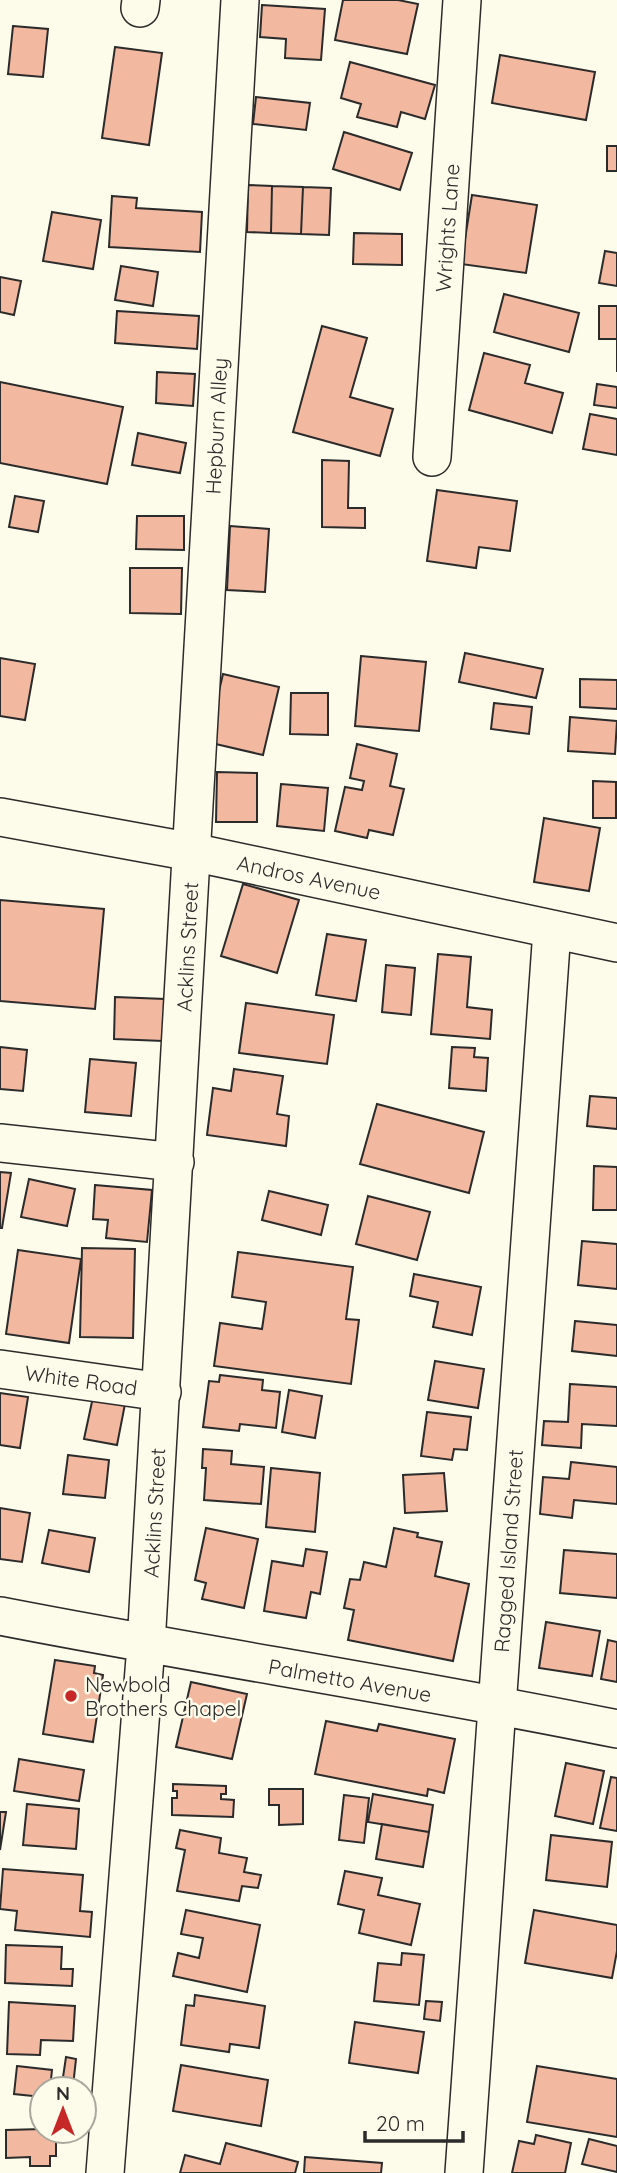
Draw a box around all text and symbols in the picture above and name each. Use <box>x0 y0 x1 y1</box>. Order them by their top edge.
street label: Wrights Lane <box>430 163 464 293</box>
street label: Hepburn Alley <box>199 357 233 495</box>
street label: Andros Avenue <box>235 849 383 905</box>
street label: Acklins Street <box>171 881 203 1013</box>
street label: White Road <box>23 1359 139 1401</box>
street label: Acklins Street <box>138 1447 170 1579</box>
street label: Ragged Island Street <box>488 1449 528 1653</box>
street label: Palmetto Avenue <box>266 1653 434 1707</box>
place label: Newbold Brothers Chapel <box>85 1671 241 1721</box>
marker: Newbold Brothers Chapel <box>63 1688 79 1704</box>
north arrow <box>28 2075 98 2145</box>
text: N <box>56 2081 70 2105</box>
scale bar <box>365 2100 463 2144</box>
text: 20 m <box>376 2110 425 2136</box>

